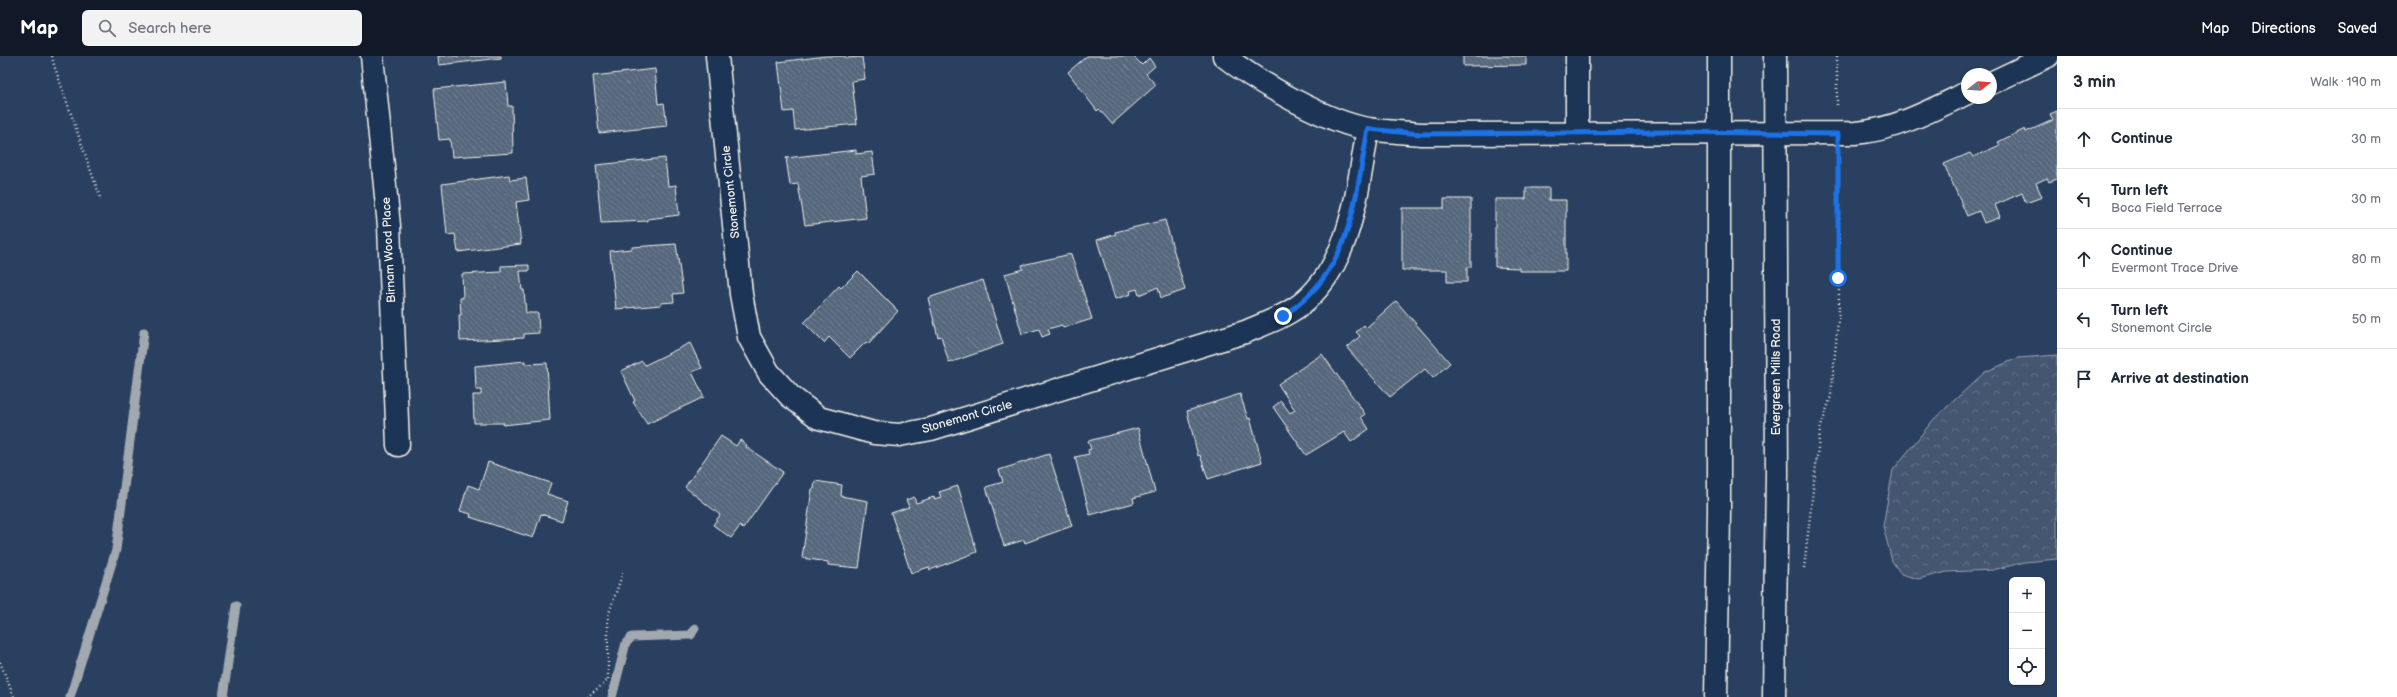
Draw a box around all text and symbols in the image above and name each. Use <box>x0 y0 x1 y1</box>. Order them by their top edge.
search box <box>82 10 362 46</box>
text: Map <box>20 17 58 40</box>
icon: search <box>96 17 118 39</box>
text: Search here <box>128 19 211 38</box>
text: Map <box>2201 20 2229 37</box>
text: Directions <box>2251 20 2316 37</box>
text: Saved <box>2338 20 2377 37</box>
north arrow <box>1961 68 1997 104</box>
text: 3 min <box>2073 72 2116 92</box>
text: Walk · 190 m <box>2310 74 2381 90</box>
icon: ahead <box>2073 128 2095 150</box>
text: Continue <box>2111 129 2173 148</box>
text: 30 m <box>2351 131 2381 147</box>
street label: Stonemont Circle <box>719 145 743 239</box>
text: Turn left <box>2111 181 2168 200</box>
icon: left <box>2073 188 2095 210</box>
text: 30 m <box>2351 191 2381 207</box>
street label: Birnam Wood Place <box>379 197 399 303</box>
text: Boca Field Terrace <box>2111 200 2222 216</box>
text: Continue <box>2111 241 2173 260</box>
icon: ahead <box>2073 248 2095 270</box>
text: 80 m <box>2352 251 2381 267</box>
text: Evermont Trace Drive <box>2111 260 2238 276</box>
route start <box>1829 269 1847 287</box>
text: Turn left <box>2111 301 2168 320</box>
route end <box>1274 307 1292 325</box>
icon: left <box>2073 308 2095 330</box>
text: 50 m <box>2352 311 2381 327</box>
street label: Evergreen Mills Road <box>1769 319 1784 435</box>
text: Stonemont Circle <box>2111 320 2212 336</box>
icon: arrive <box>2073 368 2095 390</box>
text: Arrive at destination <box>2111 369 2249 388</box>
street label: Stonemont Circle <box>920 397 1014 437</box>
map controls <box>2009 577 2045 685</box>
button: + <box>2009 577 2045 613</box>
button: − <box>2009 613 2045 649</box>
button: locate <box>2009 649 2045 685</box>

